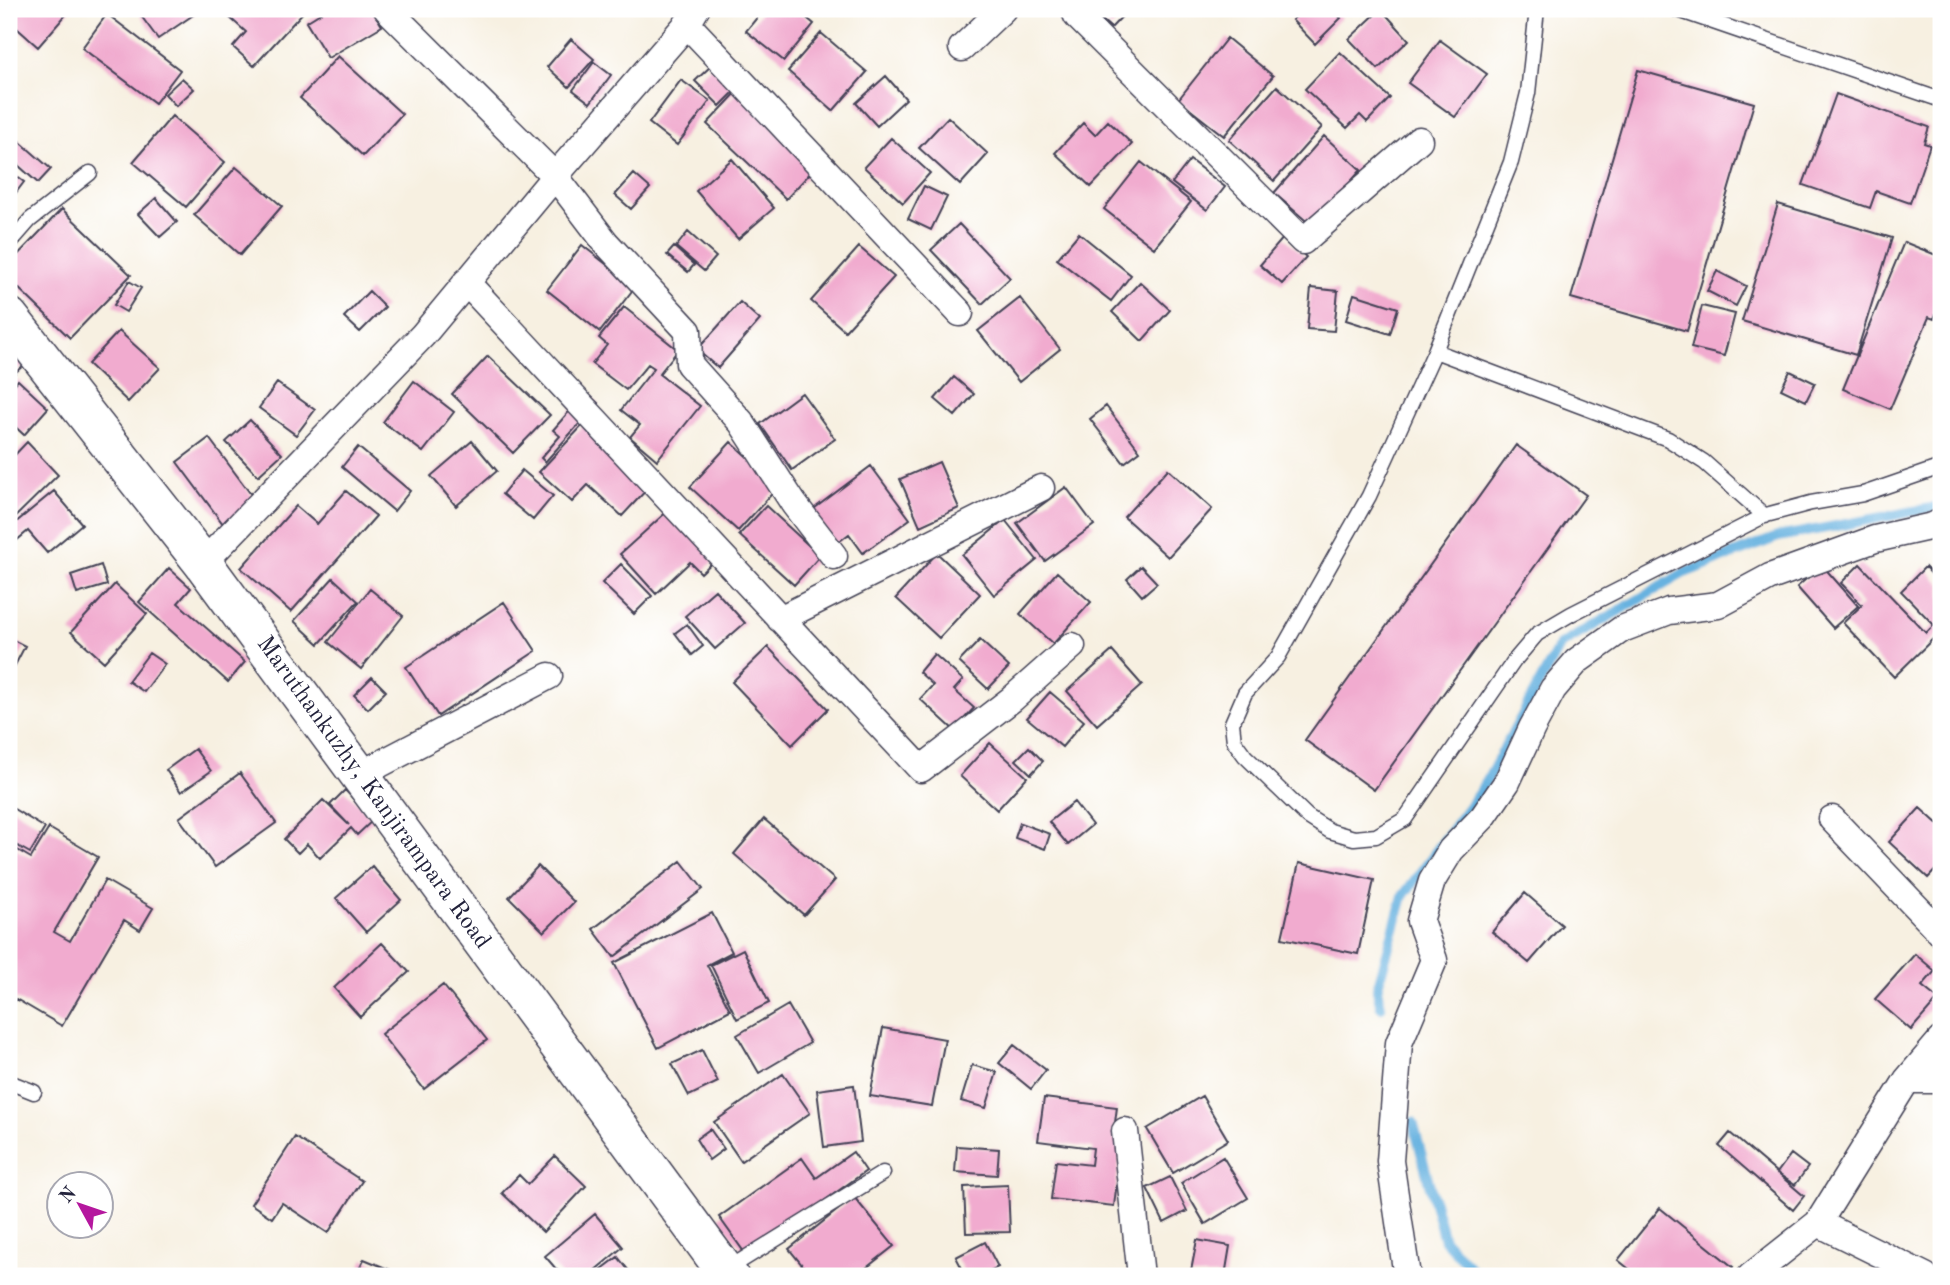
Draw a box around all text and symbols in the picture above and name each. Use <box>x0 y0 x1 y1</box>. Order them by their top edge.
street label: Maruthankuzhy, Kanjirampara Road <box>252 632 494 954</box>
north arrow <box>46 1170 116 1240</box>
text: N <box>57 1184 81 1207</box>

